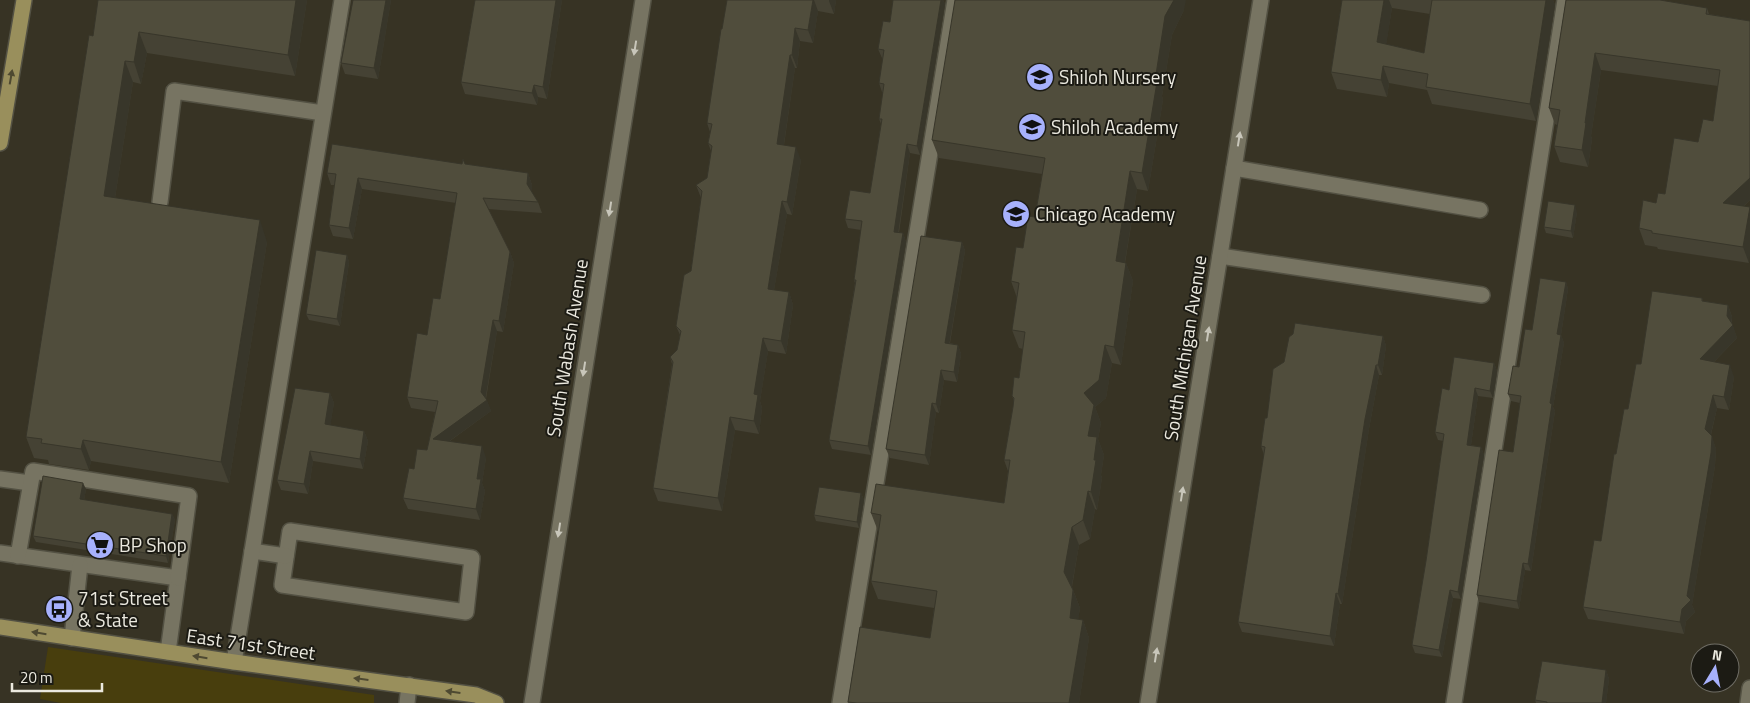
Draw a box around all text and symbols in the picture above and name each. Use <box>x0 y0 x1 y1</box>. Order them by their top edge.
one-way arrow <box>631 41 639 57</box>
school or university icon: Shiloh Nursery <box>1025 62 1055 92</box>
place label: Shiloh Nursery <box>1059 62 1176 91</box>
one-way arrow <box>8 69 16 85</box>
school or university icon: Shiloh Academy <box>1017 112 1047 142</box>
place label: Shiloh Academy <box>1051 112 1178 141</box>
one-way arrow <box>1235 131 1243 147</box>
school or university icon: Chicago Academy <box>1001 199 1031 229</box>
place label: Chicago Academy <box>1035 199 1175 228</box>
one-way arrow <box>605 201 613 217</box>
street label: South Michigan Avenue <box>1156 253 1213 443</box>
street label: South Wabash Avenue <box>538 257 595 439</box>
one-way arrow <box>1204 326 1212 342</box>
one-way arrow <box>580 362 588 378</box>
one-way arrow <box>1178 486 1186 502</box>
one-way arrow <box>555 522 563 538</box>
supermarket icon: BP Shop <box>85 530 115 560</box>
place label: BP Shop <box>119 530 187 559</box>
place label: 71st Street & State <box>78 583 168 634</box>
bus stop icon: 71st Street & State <box>44 594 74 624</box>
street label: East 71st Street <box>185 620 318 667</box>
one-way arrow <box>31 628 47 636</box>
north arrow <box>1690 643 1740 693</box>
text: N <box>1711 644 1724 666</box>
one-way arrow <box>1152 647 1160 663</box>
one-way arrow <box>191 653 207 661</box>
scale bar <box>12 660 102 692</box>
text: 20 m <box>20 666 53 689</box>
one-way arrow <box>352 675 368 683</box>
one-way arrow <box>445 687 461 695</box>

